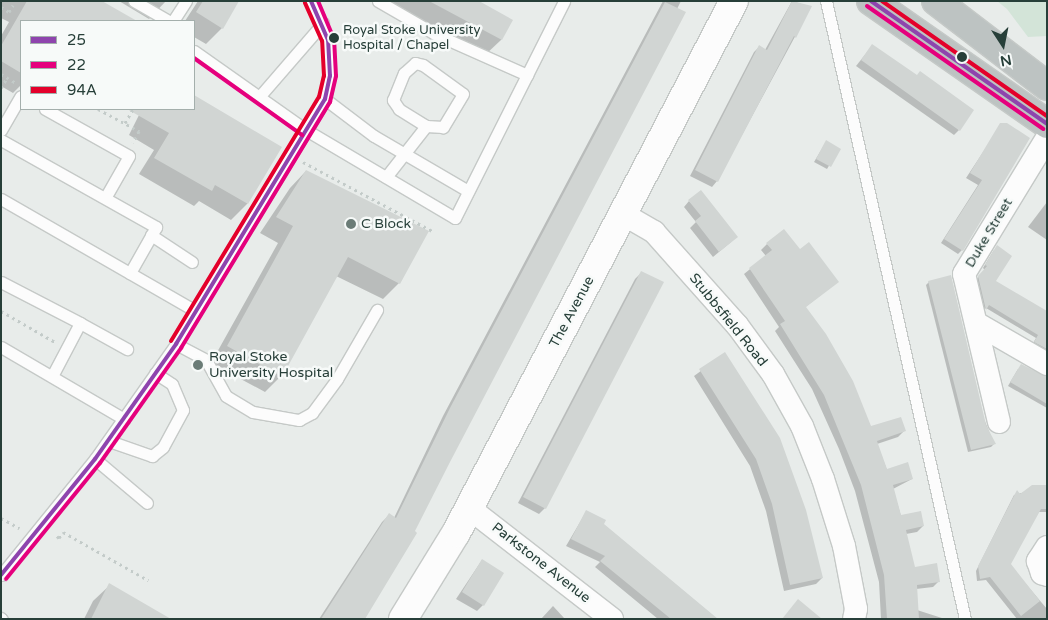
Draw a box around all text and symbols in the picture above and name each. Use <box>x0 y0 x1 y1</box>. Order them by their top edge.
legend <box>20 20 195 110</box>
north arrow <box>978 20 1028 70</box>
place label: Royal Stoke University Hospital / Chapel <box>343 23 480 54</box>
text: 25 <box>67 31 86 49</box>
marker: Royal Stoke University Hospital / Chapel <box>329 33 339 43</box>
text: N <box>999 51 1013 70</box>
unlabelled marker <box>957 52 967 62</box>
text: 22 <box>67 56 86 74</box>
text: 94A <box>67 81 97 99</box>
street label: Duke Street <box>962 195 1016 271</box>
place label: C Block <box>361 216 411 232</box>
marker: C Block <box>345 218 357 230</box>
street label: Stubbsfield Road <box>685 270 771 370</box>
street label: The Avenue <box>546 273 598 351</box>
place label: Royal Stoke University Hospital <box>209 349 333 382</box>
marker: Royal Stoke University Hospital <box>191 358 205 372</box>
street label: Parkstone Avenue <box>488 519 594 607</box>

